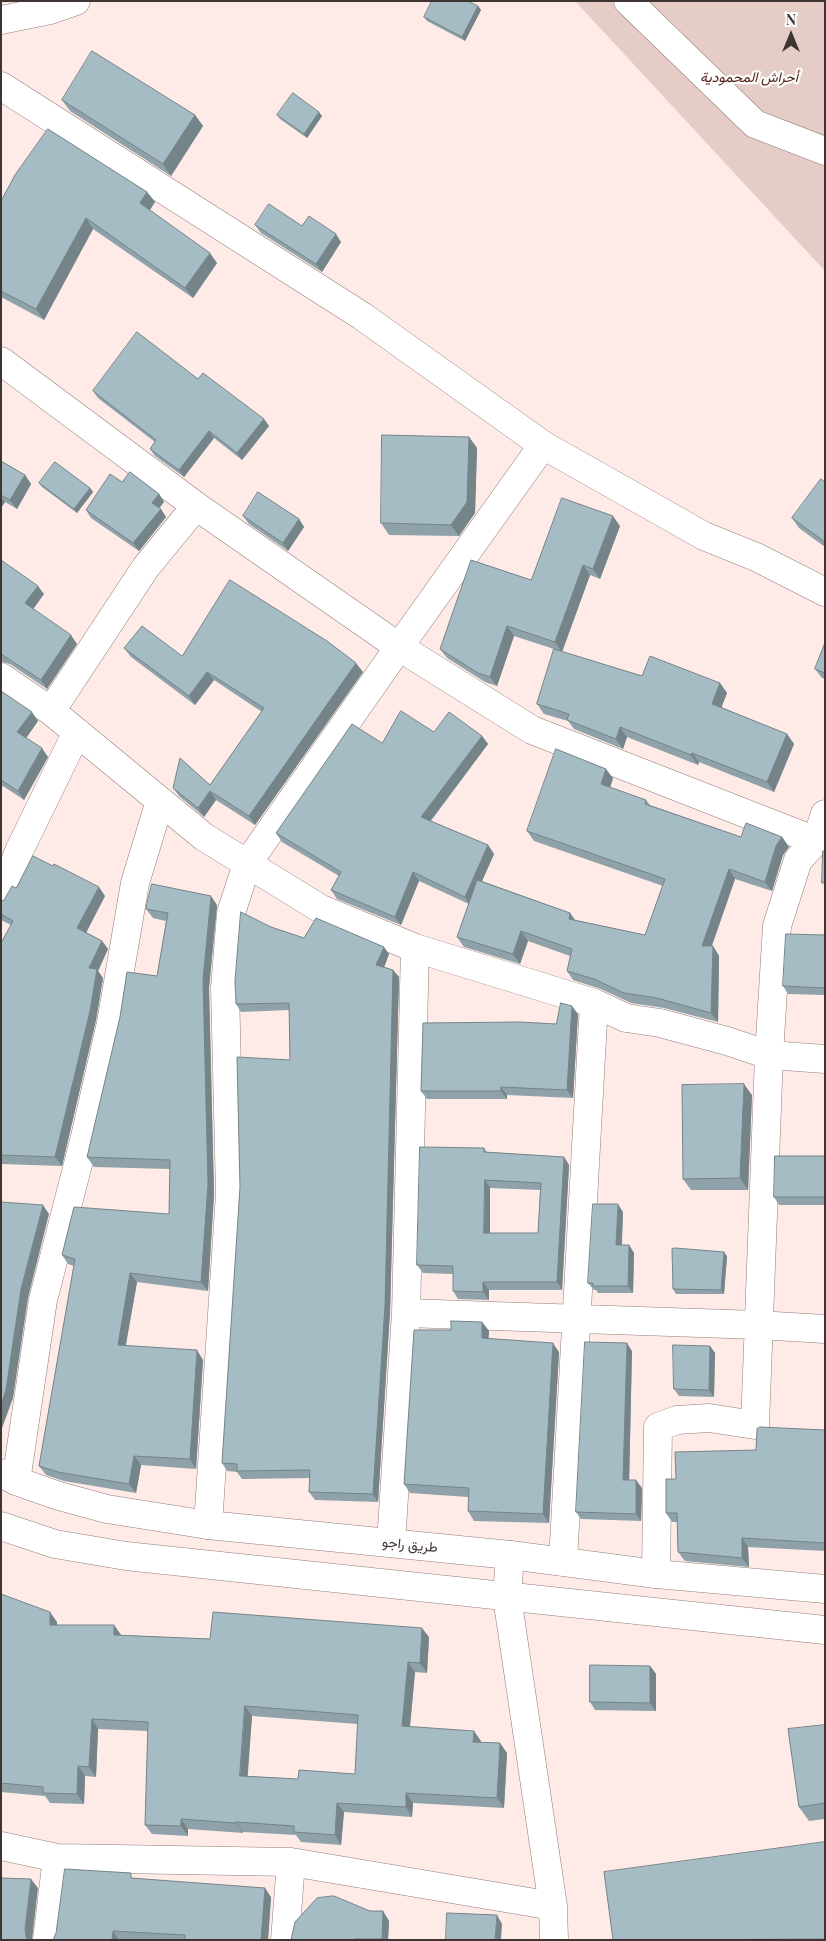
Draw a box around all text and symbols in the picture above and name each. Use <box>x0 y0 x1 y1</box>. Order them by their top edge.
north arrow <box>766 10 816 60</box>
text: N <box>786 10 796 29</box>
park label: أحراش المحمودية <box>700 70 798 86</box>
street label: طريق راجو <box>381 1534 439 1556</box>

